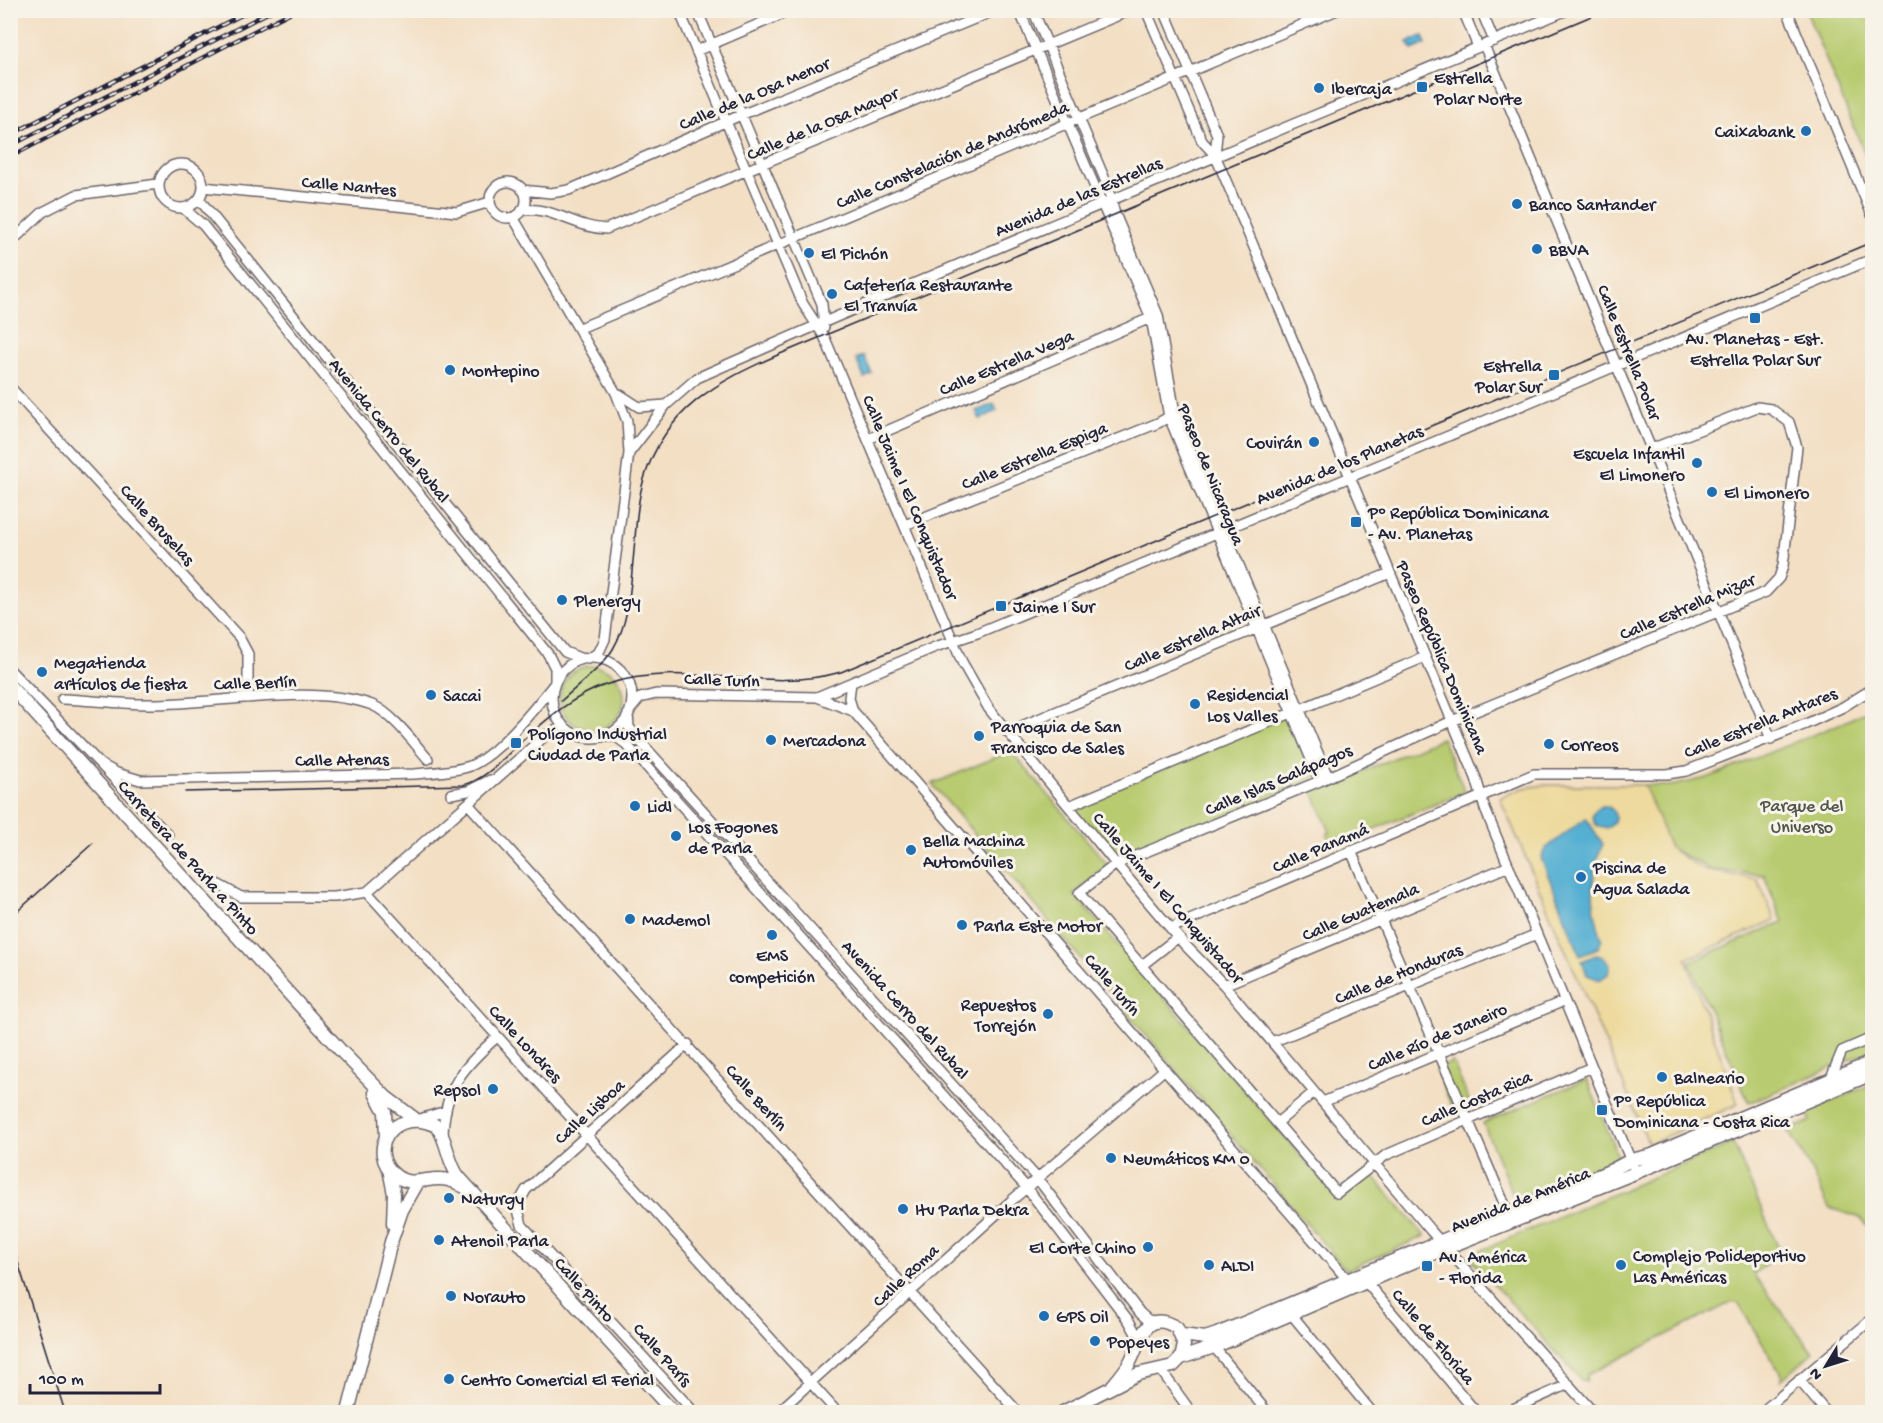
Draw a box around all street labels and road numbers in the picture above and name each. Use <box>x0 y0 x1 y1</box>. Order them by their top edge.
street label: Calle de la Osa Menor <box>677 53 835 136</box>
street label: Calle de la Osa Mayor <box>744 83 903 167</box>
street label: Calle Constelación de Andrómeda <box>834 97 1073 215</box>
street label: Avenida de las Estrellas <box>992 153 1167 243</box>
street label: Calle Nantes <box>301 173 398 202</box>
street label: Calle Estrella Polar <box>1591 282 1665 425</box>
street label: Calle Estrella Vega <box>937 326 1078 402</box>
street label: Avenida Cerro del Rubal <box>323 355 453 508</box>
street label: Calle Jaime I El Conquistador <box>856 393 962 605</box>
street label: Paseo de Nicaragua <box>1171 400 1248 550</box>
street label: Calle Estrella Espiga <box>959 418 1112 496</box>
street label: Avenida de los Planetas <box>1253 421 1428 511</box>
street label: Calle Bruselas <box>114 481 199 572</box>
street label: Paseo República Dominicana <box>1390 557 1491 759</box>
street label: Calle Estrella Mizar <box>1617 570 1760 646</box>
street label: Calle Estrella Altair <box>1121 600 1266 678</box>
street label: Calle Turín <box>684 670 760 693</box>
street label: Calle Berlín <box>213 673 297 696</box>
street label: Calle Estrella Antares <box>1681 684 1842 765</box>
street label: Calle Islas Galápagos <box>1202 740 1357 822</box>
street label: Calle Atenas <box>295 750 390 773</box>
street label: Carretera de Parla a Pinto <box>112 777 262 940</box>
street label: Calle Jaime I El Conquistador <box>1087 809 1248 990</box>
street label: Calle Panamá <box>1270 819 1373 879</box>
street label: Calle Guatemala <box>1300 879 1423 947</box>
street label: Avenida Cerro del Rubal <box>836 937 972 1085</box>
street label: Calle de Honduras <box>1332 940 1467 1010</box>
street label: Calle Turín <box>1078 950 1144 1021</box>
street label: Calle Río de Janeiro <box>1365 999 1511 1077</box>
street label: Calle Londres <box>483 1002 566 1089</box>
street label: Calle Berlín <box>720 1061 791 1137</box>
street label: Calle Costa Rica <box>1419 1067 1536 1133</box>
street label: Calle Lisboa <box>551 1075 631 1150</box>
street label: Avenida de América <box>1448 1163 1595 1239</box>
street label: Calle Roma <box>869 1240 945 1313</box>
street label: Calle Pinto <box>548 1254 618 1328</box>
street label: Calle de Florida <box>1386 1285 1479 1391</box>
street label: Calle París <box>627 1320 696 1393</box>

